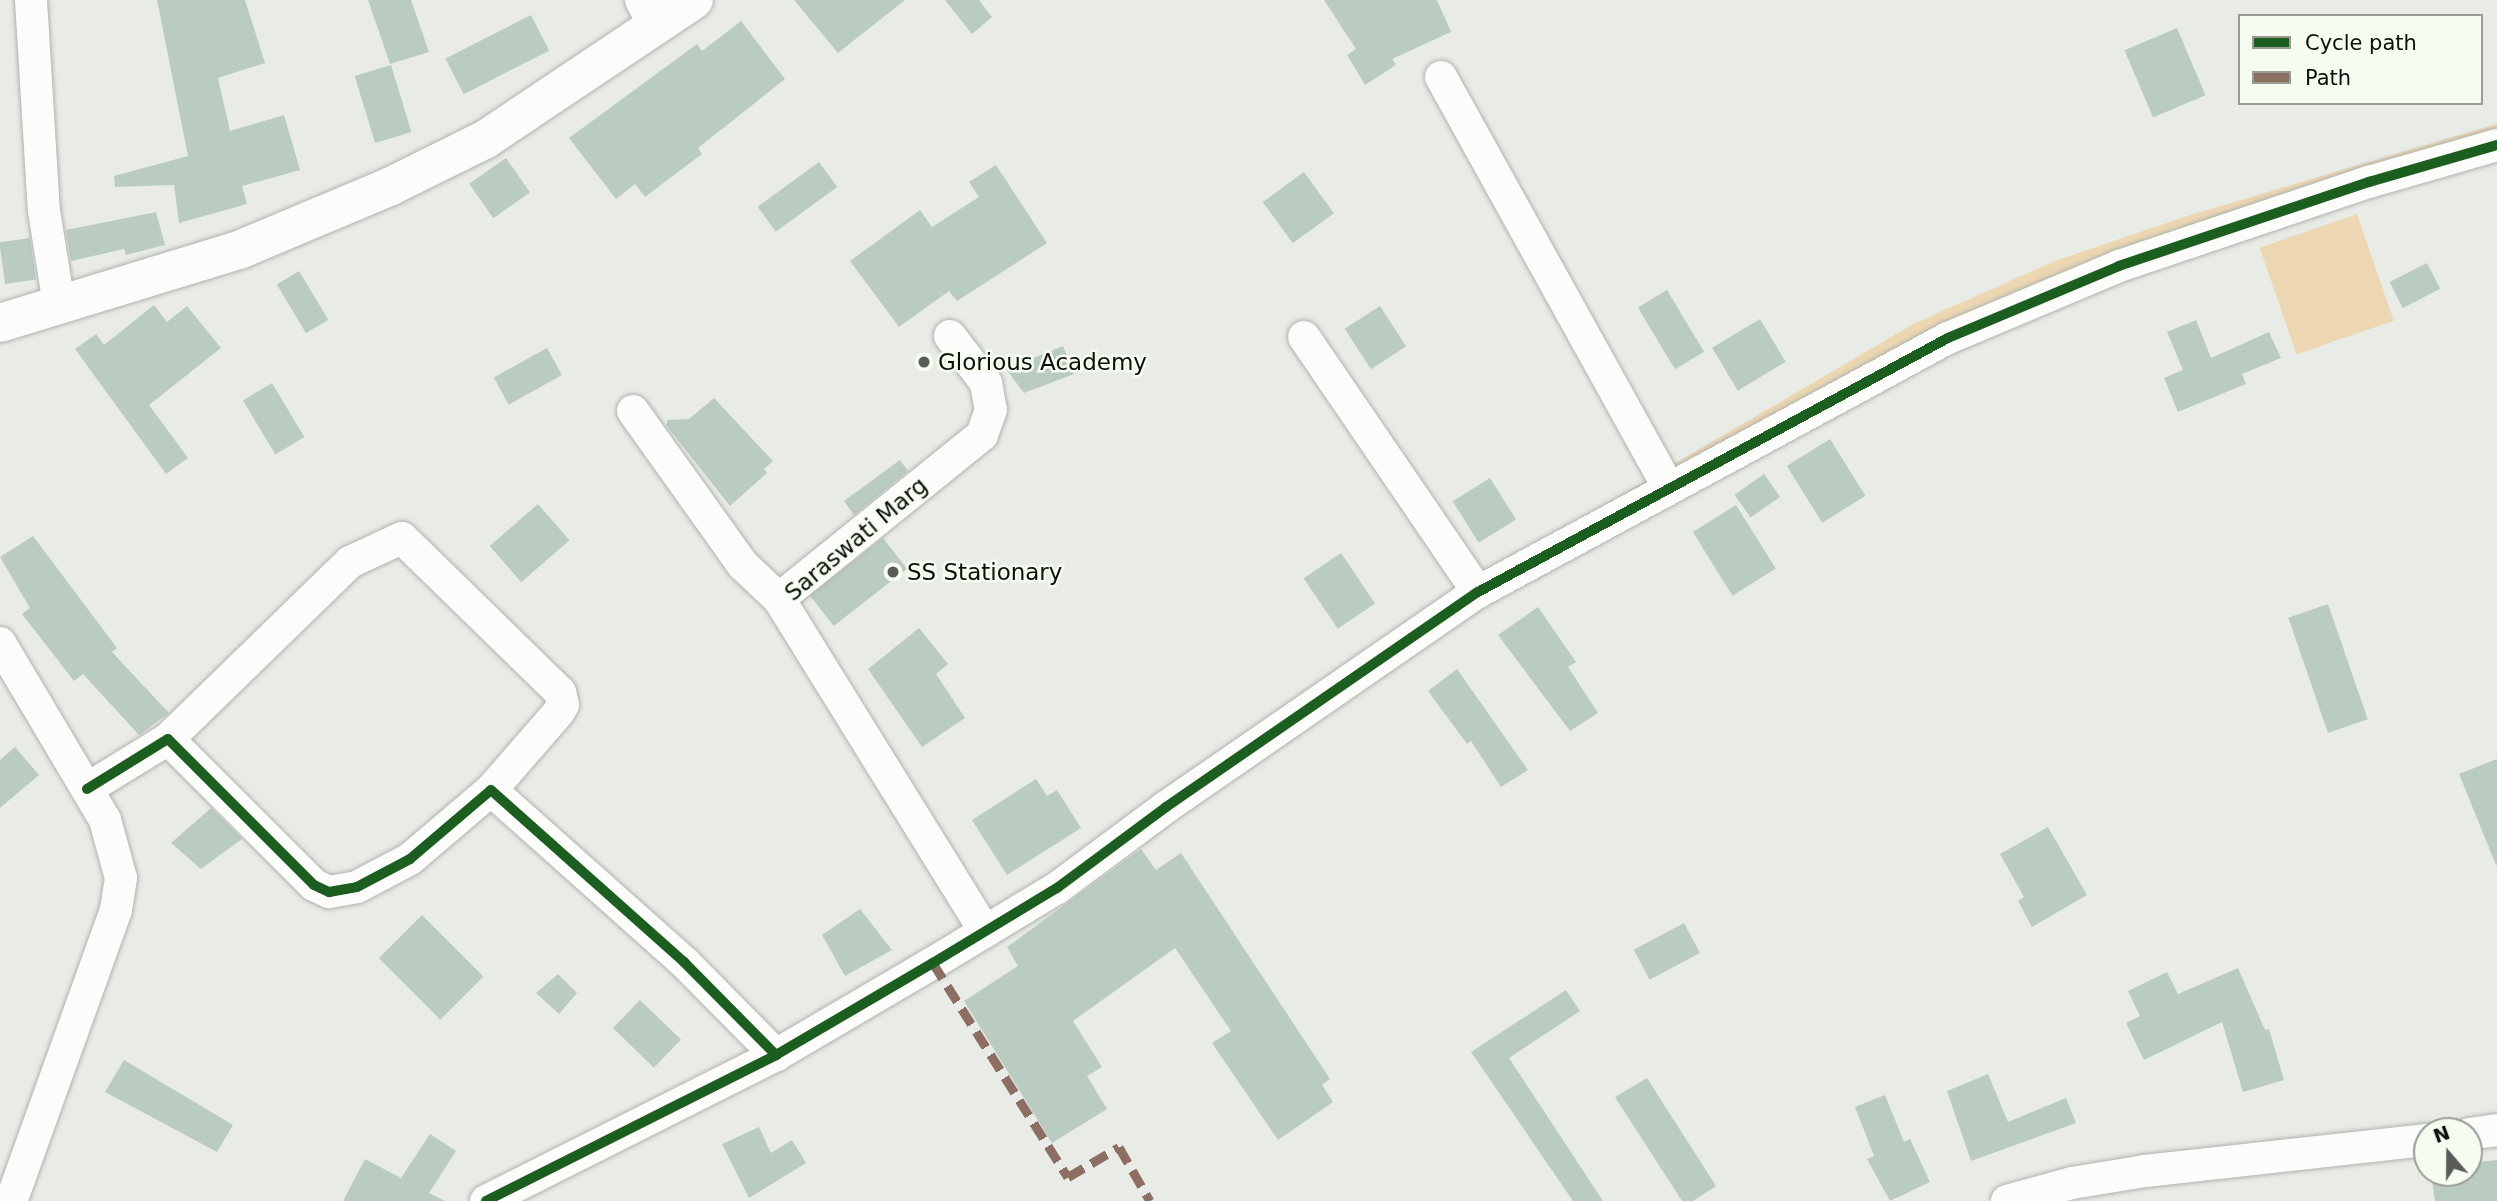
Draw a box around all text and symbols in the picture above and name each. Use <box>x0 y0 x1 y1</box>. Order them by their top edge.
legend <box>2238 14 2483 105</box>
text: Cycle path <box>2305 31 2417 55</box>
text: Path <box>2305 66 2351 90</box>
place label: Glorious Academy <box>938 348 1147 376</box>
marker: Glorious Academy <box>916 354 932 370</box>
street label: Saraswati Marg <box>779 471 933 607</box>
place label: SS Stationary <box>907 558 1062 586</box>
marker: SS Stationary <box>885 564 901 580</box>
north arrow <box>2413 1117 2483 1187</box>
text: N <box>2430 1121 2453 1147</box>

